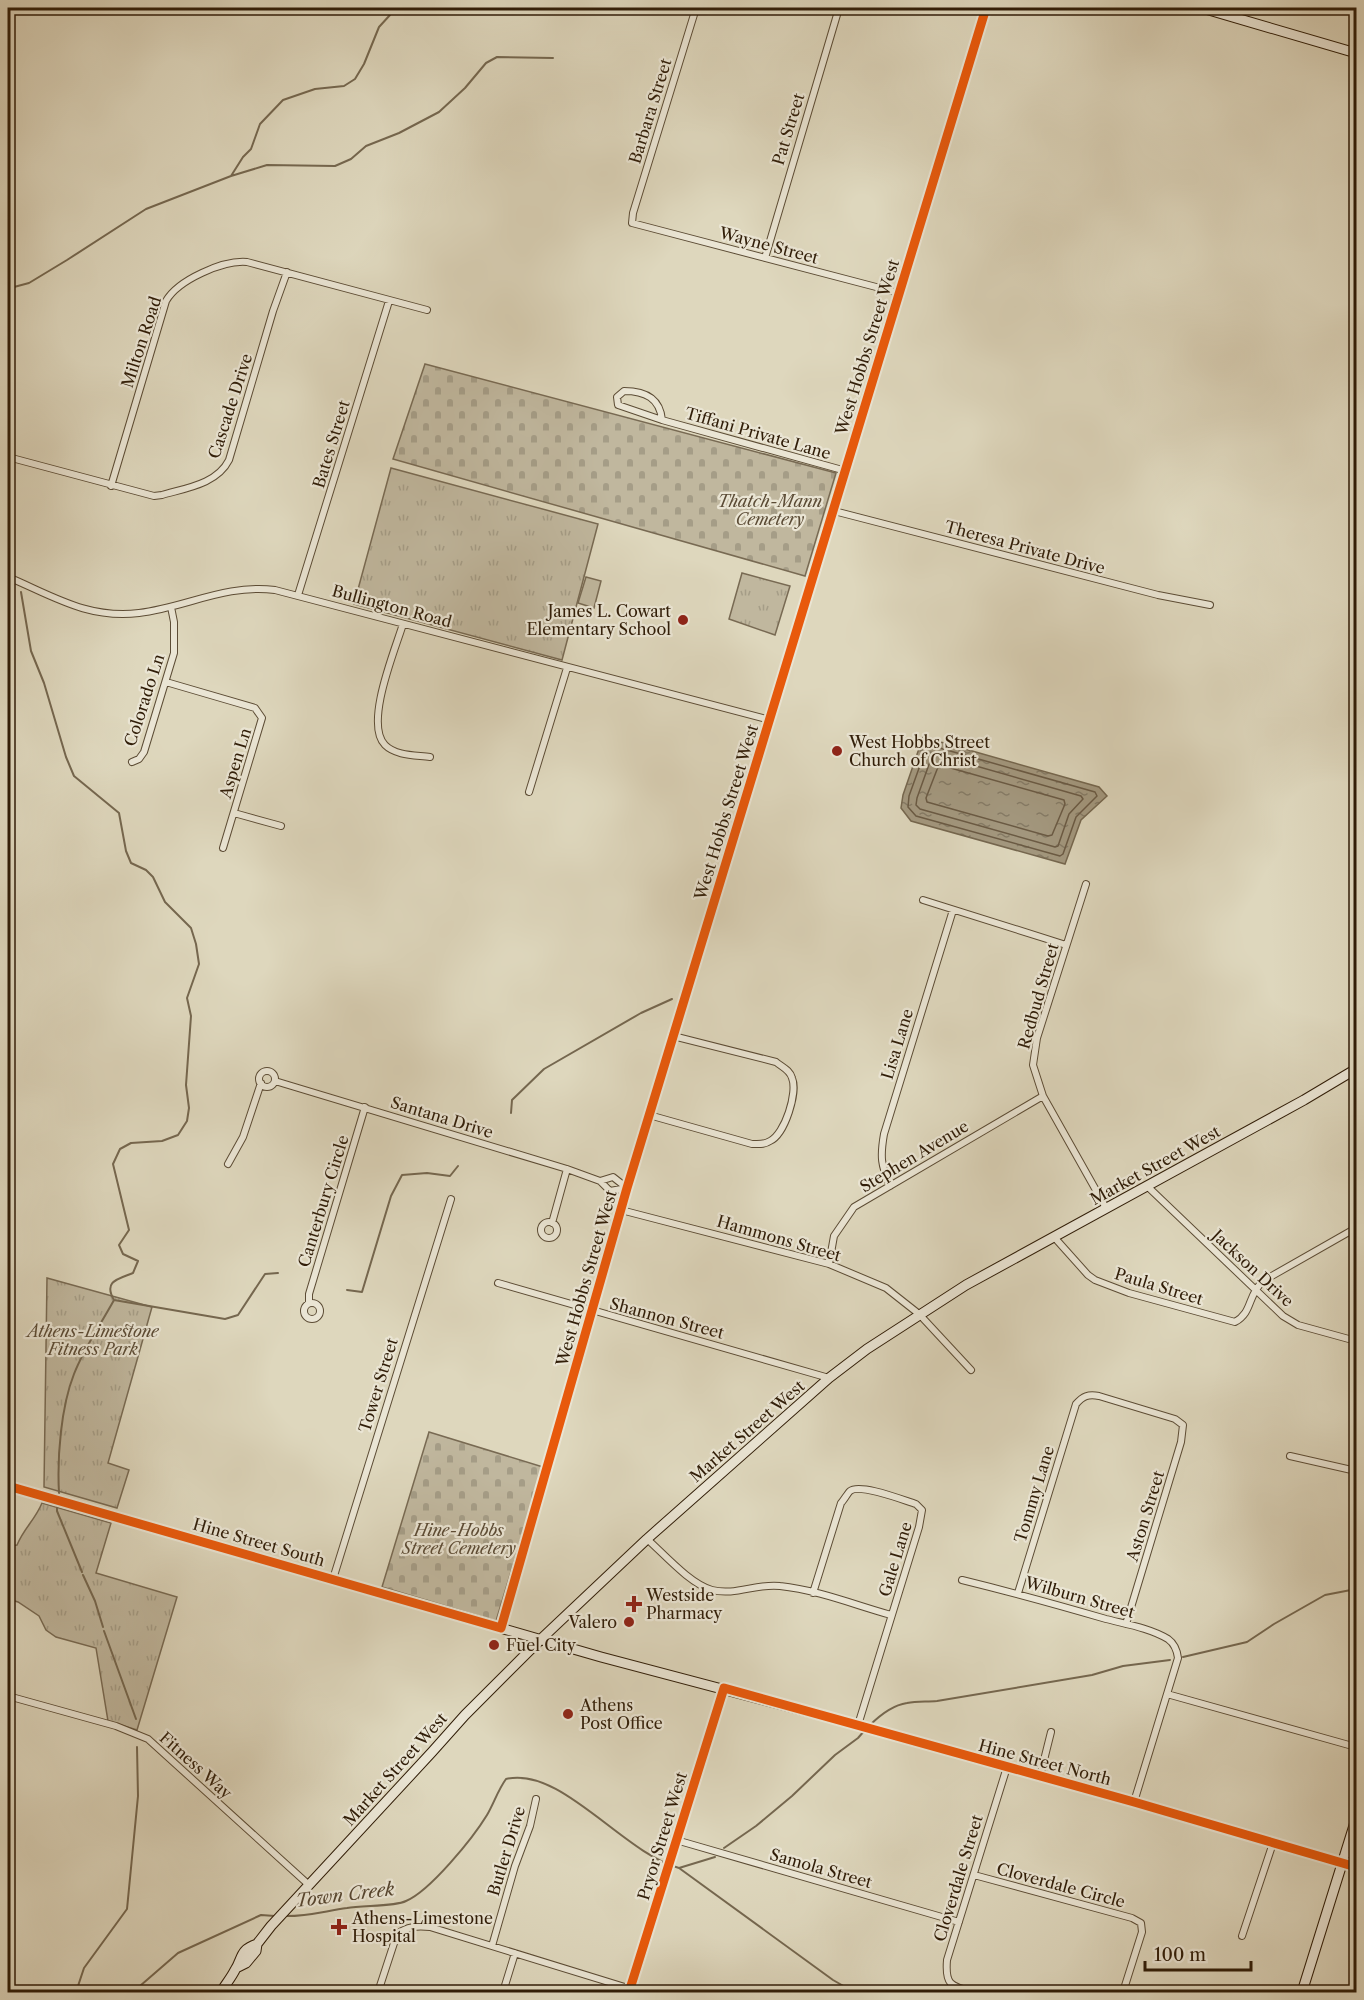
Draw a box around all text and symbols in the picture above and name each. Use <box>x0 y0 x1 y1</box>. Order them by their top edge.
street label: Barbara Street <box>625 56 676 166</box>
street label: Pat Street <box>768 90 808 167</box>
street label: Wayne Street <box>716 222 821 268</box>
street label: West Hobbs Street West <box>831 257 903 438</box>
street label: Milton Road <box>117 293 165 390</box>
street label: Cascade Drive <box>204 351 256 461</box>
street label: Bates Street <box>308 397 354 490</box>
street label: Tiffani Private Lane <box>683 403 833 463</box>
park label: Thatch-Mann Cemetery <box>718 491 822 529</box>
street label: Theresa Private Drive <box>943 516 1107 578</box>
street label: Bullington Road <box>330 580 454 632</box>
place label: James L. Cowart Elementary School <box>527 601 671 639</box>
marker: James L. Cowart Elementary School <box>676 613 690 627</box>
street label: Colorado Ln <box>120 651 168 749</box>
street label: West Hobbs Street West <box>690 722 762 903</box>
street label: Aspen Ln <box>215 725 255 802</box>
place label: West Hobbs Street Church of Christ <box>848 732 990 770</box>
marker: West Hobbs Street Church of Christ <box>830 744 844 758</box>
street label: Redbud Street <box>1013 940 1063 1051</box>
street label: Lisa Lane <box>877 1006 917 1082</box>
street label: Santana Drive <box>388 1092 496 1142</box>
street label: Stephen Avenue <box>856 1116 972 1196</box>
street label: Market Street West <box>1087 1121 1224 1209</box>
street label: Canterbury Circle <box>293 1133 353 1269</box>
street label: West Hobbs Street West <box>551 1187 621 1369</box>
street label: Hammons Street <box>715 1211 844 1265</box>
street label: Jackson Drive <box>1206 1223 1298 1311</box>
street label: Paula Street <box>1112 1263 1206 1309</box>
street label: Shannon Street <box>608 1293 727 1343</box>
park label: Athens-Limestone Fitness Park <box>24 1321 160 1359</box>
street label: Tower Street <box>354 1335 402 1435</box>
street label: Market Street West <box>686 1376 809 1486</box>
street label: Tommy Lane <box>1010 1443 1058 1545</box>
street label: Aston Street <box>1121 1468 1168 1565</box>
street label: Hine Street South <box>191 1514 327 1570</box>
street label: Gale Lane <box>874 1519 916 1599</box>
park label: Hine-Hobbs Street Cemetery <box>401 1520 516 1558</box>
street label: Wilburn Street <box>1022 1572 1137 1622</box>
place label: Westside Pharmacy <box>645 1585 723 1623</box>
marker: Westside Pharmacy <box>627 1597 641 1611</box>
place label: Valero <box>567 1612 617 1632</box>
marker: Valero <box>622 1615 636 1629</box>
place label: Fuel City <box>506 1635 577 1655</box>
marker: Fuel City <box>487 1638 501 1652</box>
place label: Athens Post Office <box>579 1695 663 1733</box>
marker: Athens Post Office <box>561 1707 575 1721</box>
street label: Market Street West <box>339 1708 451 1830</box>
street label: Fitness Way <box>156 1727 237 1803</box>
street label: Hine Street North <box>977 1735 1113 1789</box>
street label: Pryor Street West <box>633 1769 691 1902</box>
street label: Butler Drive <box>483 1804 529 1898</box>
street label: Cloverdale Street <box>929 1812 987 1944</box>
street label: Samola Street <box>768 1844 875 1892</box>
street label: Cloverdale Circle <box>995 1858 1127 1912</box>
water label: Town Creek <box>294 1878 396 1912</box>
place label: Athens-Limestone Hospital <box>351 1908 493 1946</box>
marker: Athens-Limestone Hospital <box>330 1918 348 1936</box>
scale bar <box>1145 1934 1252 1972</box>
text: 100 m <box>1154 1944 1206 1966</box>

